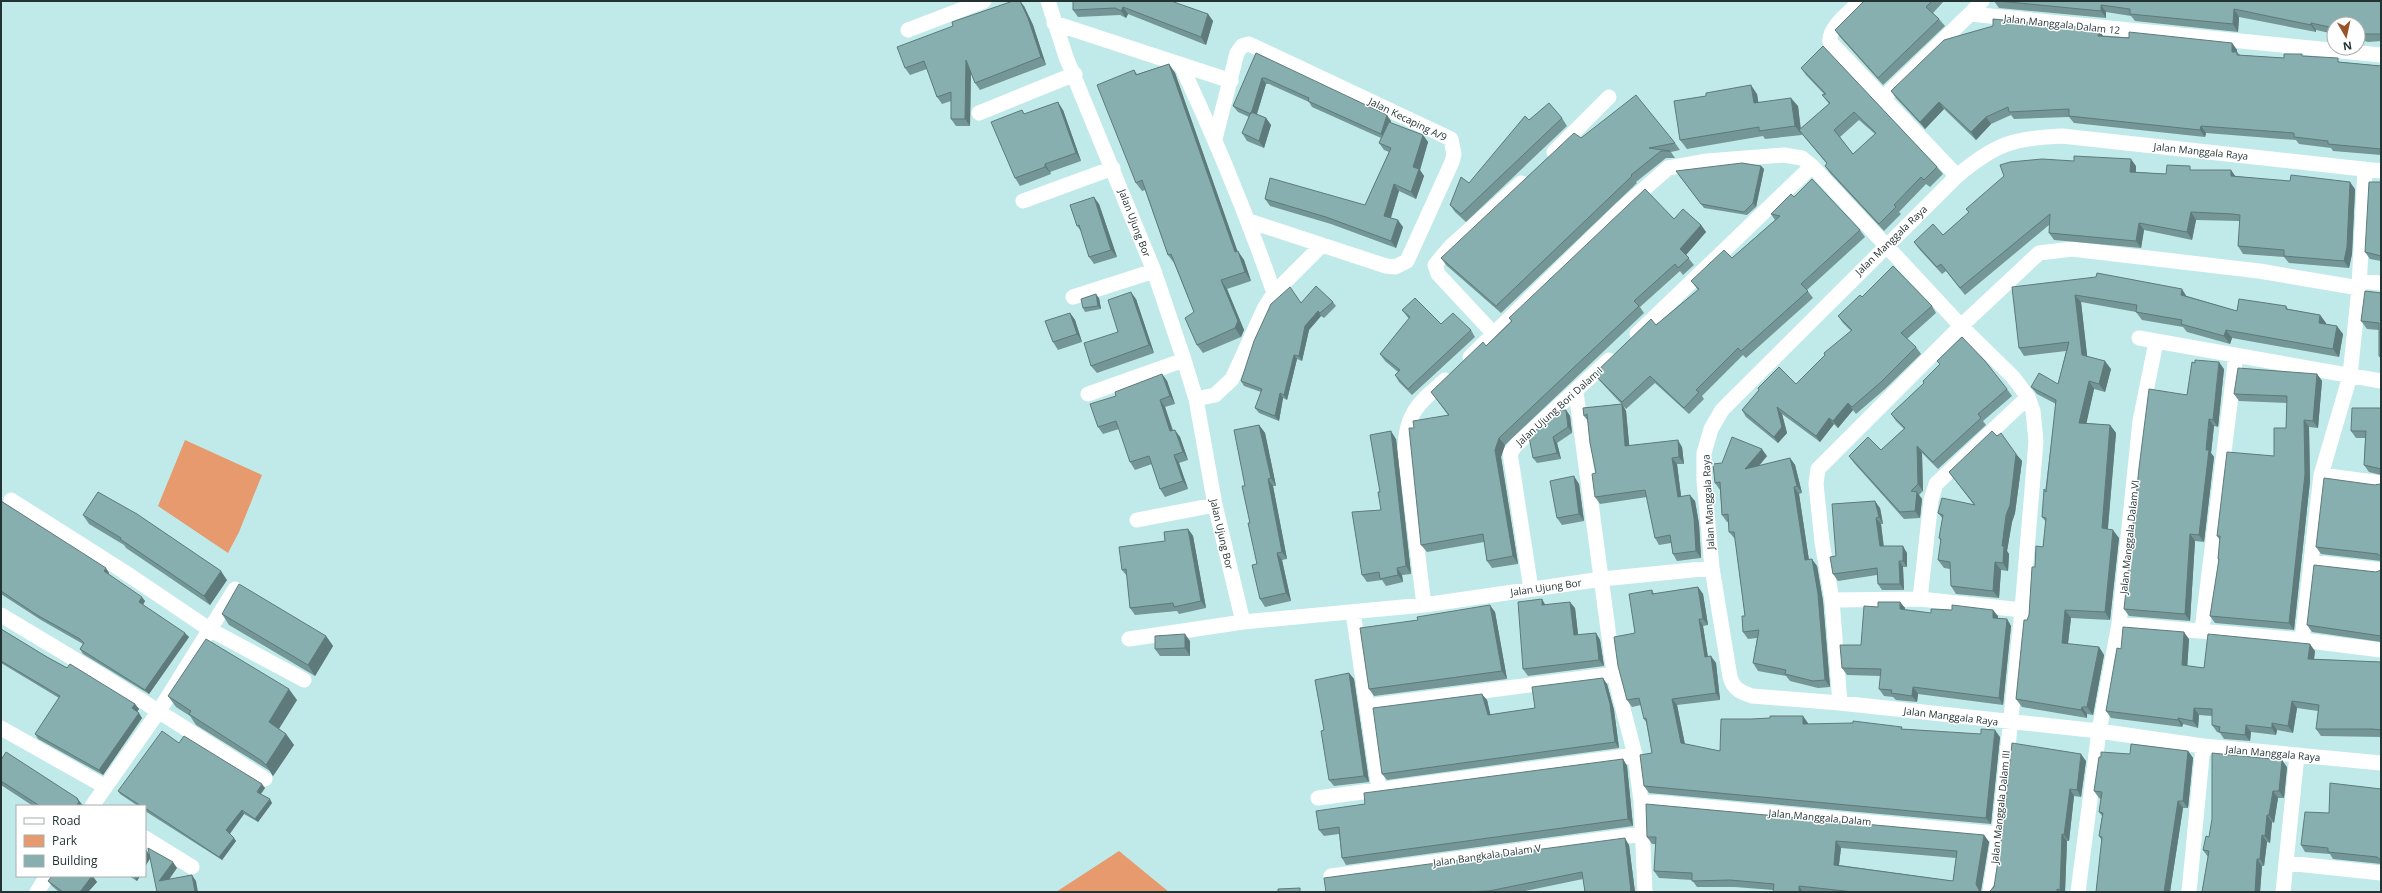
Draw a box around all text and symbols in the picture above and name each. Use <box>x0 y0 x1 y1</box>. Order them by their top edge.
street label: Jalan Manggala Dalam 12 <box>2002 11 2121 37</box>
north arrow <box>2326 16 2366 56</box>
text: N <box>2342 38 2353 54</box>
street label: Jalan Kecaping A/9 <box>1366 93 1450 144</box>
street label: Jalan Manggala Raya <box>2152 139 2249 163</box>
street label: Jalan Ujung Bor <box>1115 186 1154 259</box>
street label: Jalan Manggala Raya <box>1851 202 1930 279</box>
street label: Jalan Ujung Bori Dalam I <box>1512 363 1605 449</box>
street label: Jalan Manggala Raya <box>1699 454 1718 551</box>
street label: Jalan Manggala Dalam VI <box>2116 479 2142 596</box>
street label: Jalan Ujung Bor <box>1207 497 1237 571</box>
street label: Jalan Ujung Bor <box>1509 575 1582 599</box>
street label: Jalan Manggala Raya <box>1902 703 1999 729</box>
street label: Jalan Manggala Raya <box>2224 742 2321 764</box>
street label: Jalan Manggala Dalam III <box>1987 750 2013 865</box>
legend <box>16 805 146 877</box>
street label: Jalan Manggala Dalam <box>1767 805 1872 828</box>
text: Road <box>52 812 81 829</box>
text: Park <box>52 832 78 849</box>
street label: Jalan Bangkala Dalam V <box>1431 840 1542 870</box>
text: Building <box>52 852 98 869</box>

